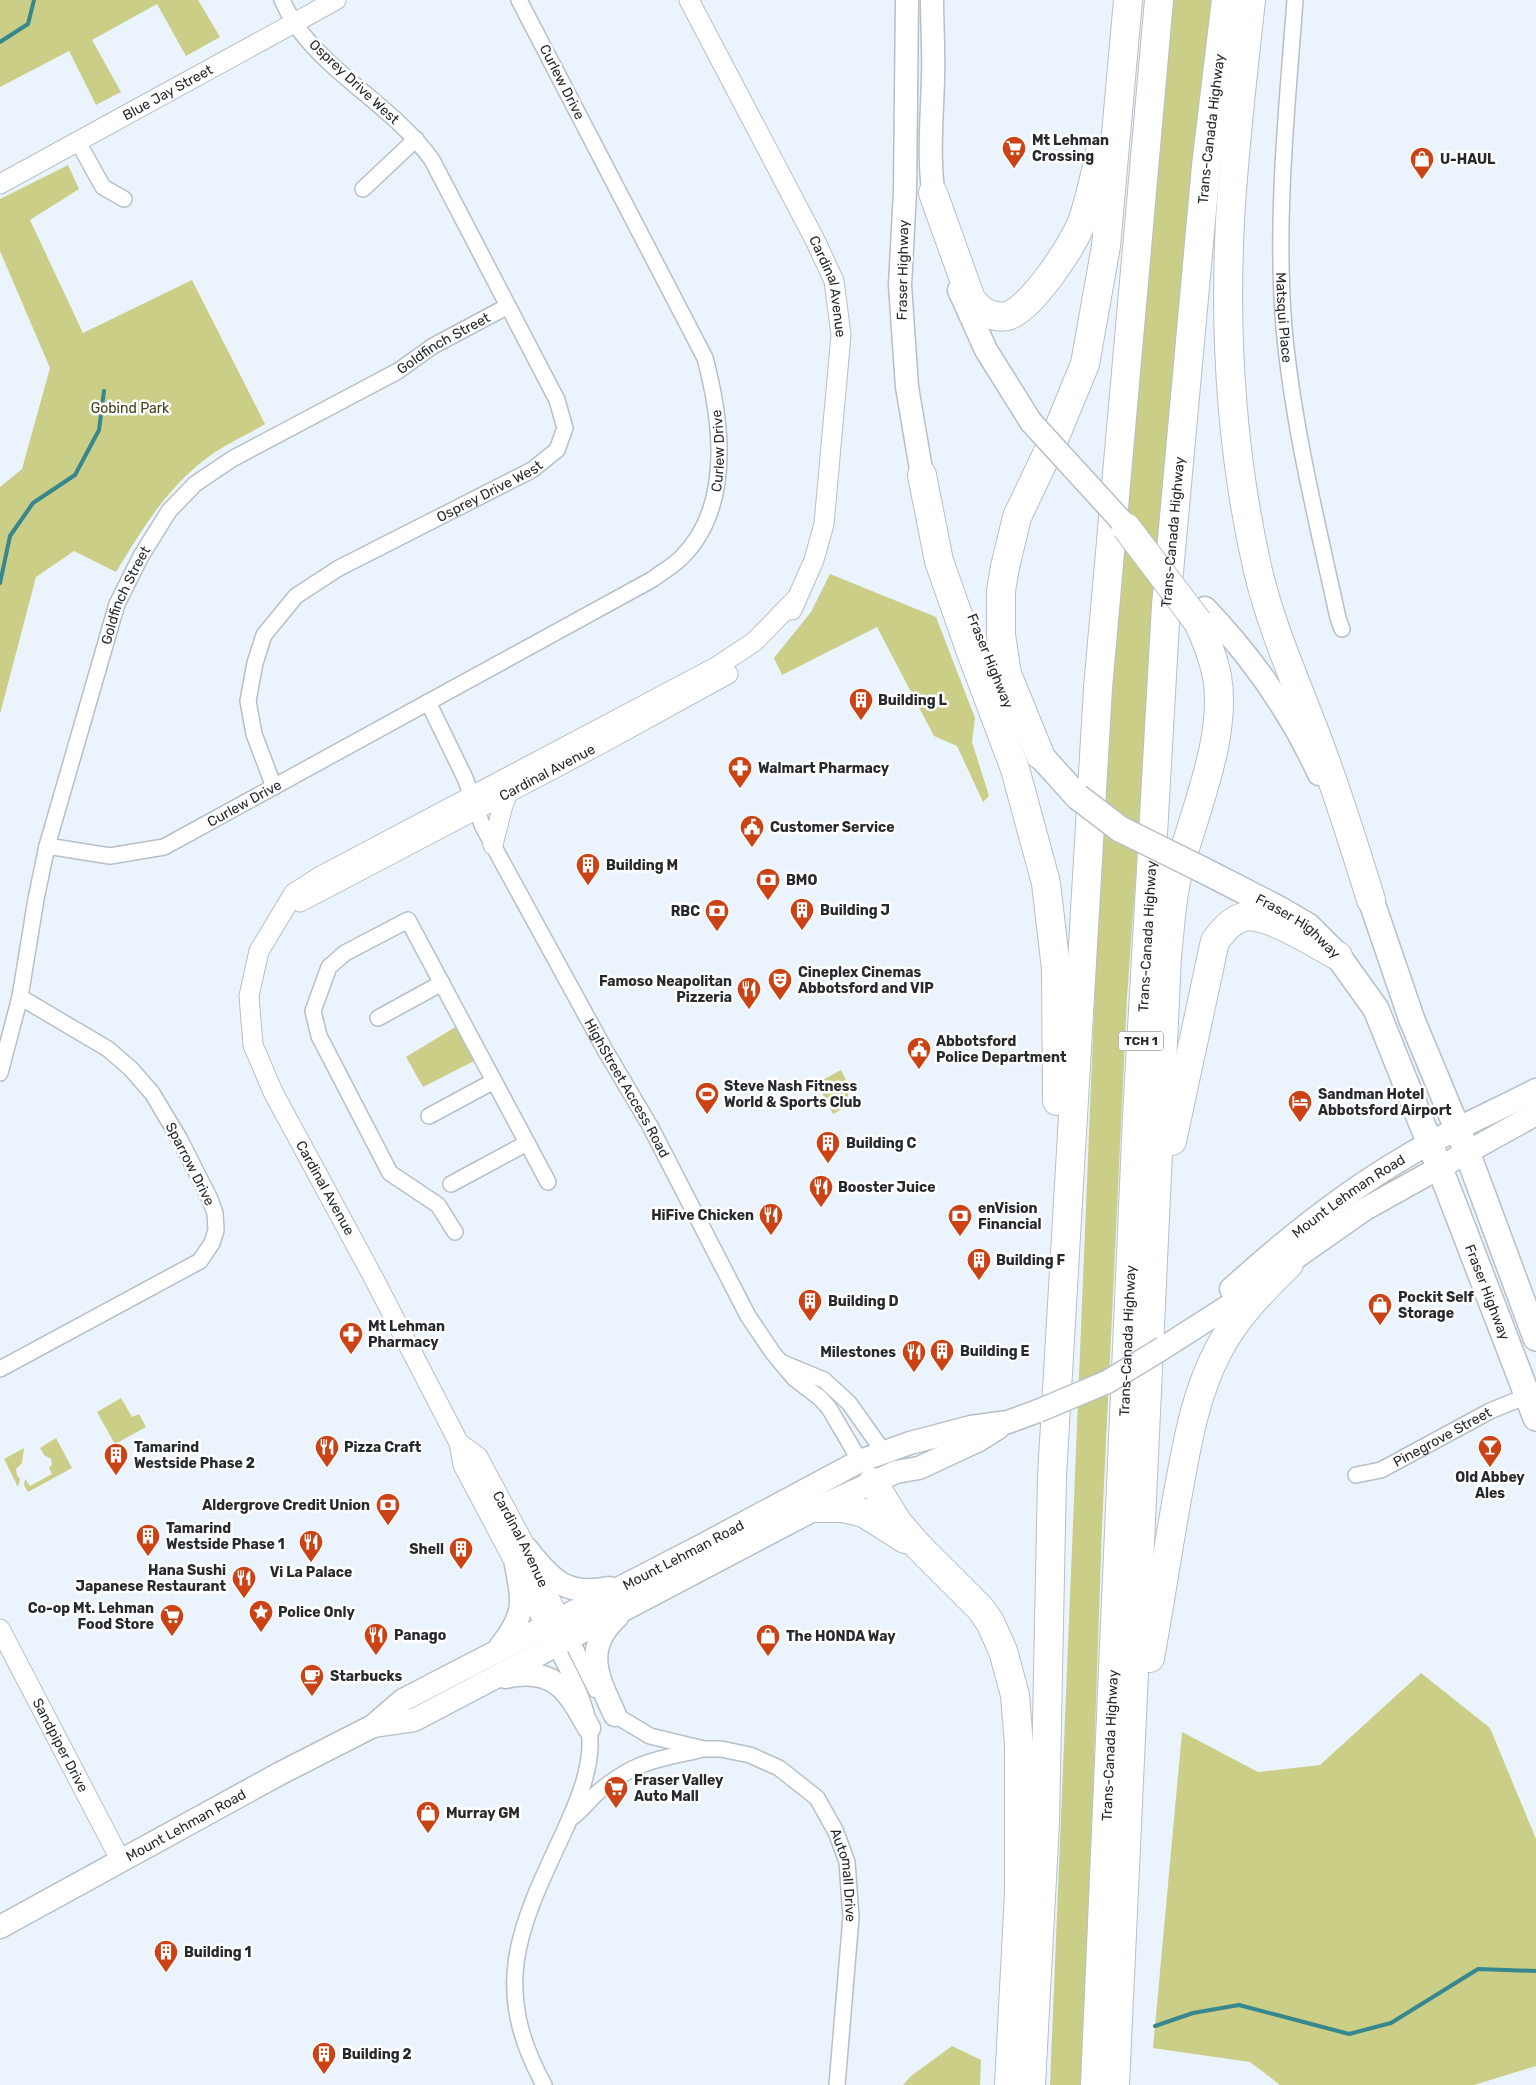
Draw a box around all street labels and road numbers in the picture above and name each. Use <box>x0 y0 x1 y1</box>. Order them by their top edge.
street label: Osprey Drive West <box>306 36 403 128</box>
street label: Curlew Drive <box>536 42 588 123</box>
street label: Trans-Canada Highway <box>1194 52 1228 205</box>
street label: Blue Jay Street <box>119 60 216 124</box>
street label: Fraser Highway <box>894 219 912 321</box>
street label: Cardinal Avenue <box>806 233 850 338</box>
street label: Matsqui Place <box>1273 272 1296 364</box>
street label: Goldfinch Street <box>393 309 493 378</box>
street label: Curlew Drive <box>707 409 728 493</box>
street label: Osprey Drive West <box>434 456 546 526</box>
street label: Trans-Canada Highway <box>1157 456 1188 608</box>
street label: Goldfinch Street <box>97 542 154 647</box>
street label: Fraser Highway <box>963 611 1017 711</box>
street label: Cardinal Avenue <box>496 740 598 804</box>
street label: Curlew Drive <box>204 776 284 830</box>
street label: Trans-Canada Highway <box>1134 860 1160 1012</box>
street label: Fraser Highway <box>1253 890 1344 962</box>
street label: HighStreet Access Road <box>581 1016 673 1161</box>
road number: TCH 1 <box>1118 1032 1164 1050</box>
street label: Sparrow Drive <box>162 1120 218 1209</box>
street label: Cardinal Avenue <box>292 1138 358 1238</box>
street label: Mount Lehman Road <box>1288 1151 1408 1242</box>
street label: Fraser Highway <box>1462 1242 1514 1342</box>
street label: Trans-Canada Highway <box>1115 1264 1139 1417</box>
street label: Pinegrove Street <box>1390 1403 1495 1470</box>
street label: Cardinal Avenue <box>489 1488 552 1590</box>
street label: Mount Lehman Road <box>620 1516 747 1594</box>
street label: Trans-Canada Highway <box>1098 1669 1122 1821</box>
street label: Sandpiper Drive <box>29 1695 92 1795</box>
street label: Mount Lehman Road <box>123 1785 249 1865</box>
street label: Automall Drive <box>827 1826 860 1923</box>

